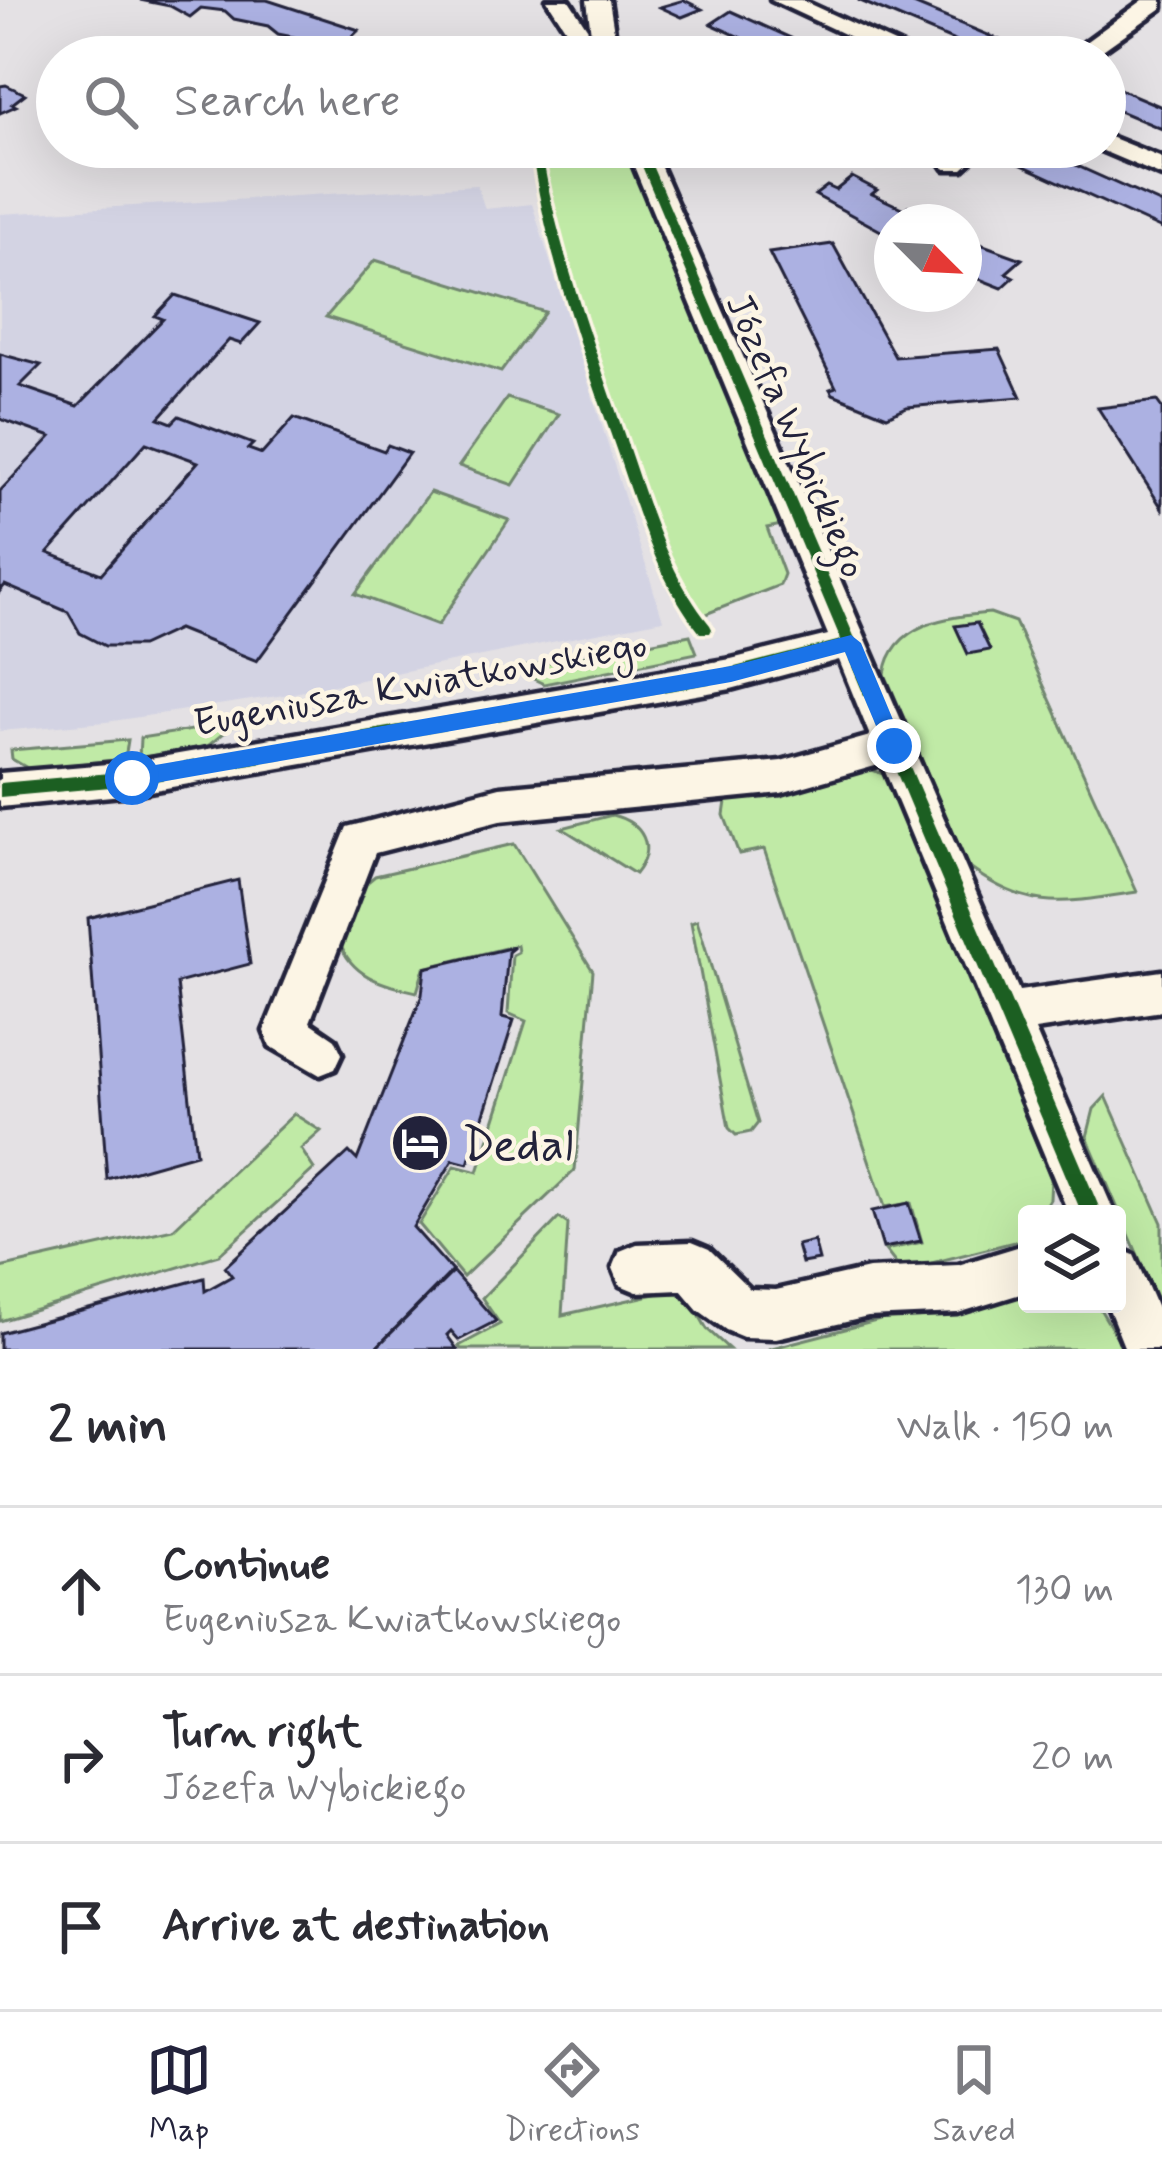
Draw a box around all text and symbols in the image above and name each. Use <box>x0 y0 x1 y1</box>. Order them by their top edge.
search box <box>36 36 1126 168</box>
icon: search <box>78 69 144 135</box>
text: Search here <box>174 73 401 132</box>
north arrow <box>874 204 982 312</box>
street label: Józefa Wybickiego <box>709 286 878 588</box>
street label: Eugeniusza Kwiatkowskiego <box>190 620 652 753</box>
route end <box>867 719 921 773</box>
route start <box>105 751 159 805</box>
hotel icon: Dedal <box>389 1112 451 1174</box>
place label: Dedal <box>462 1115 574 1178</box>
map controls <box>1018 1205 1126 1313</box>
button: layers <box>1018 1205 1126 1313</box>
text: 2 min <box>48 1394 168 1460</box>
text: Walk · 150 m <box>896 1402 1114 1453</box>
text: Continue <box>162 1536 330 1595</box>
icon: ahead <box>48 1558 114 1624</box>
text: 130 m <box>1015 1565 1114 1616</box>
text: Eugeniusza Kwiatkowskiego <box>162 1595 621 1646</box>
text: Turn right <box>162 1704 362 1763</box>
icon: right <box>48 1726 114 1792</box>
text: 20 m <box>1031 1733 1114 1784</box>
text: Józefa Wybickiego <box>162 1763 466 1814</box>
icon: arrive <box>48 1894 114 1960</box>
text: Arrive at destination <box>162 1897 550 1956</box>
tab: Map <box>146 2037 212 2153</box>
tab: Directions <box>504 2037 640 2153</box>
tab: Saved <box>932 2037 1016 2153</box>

